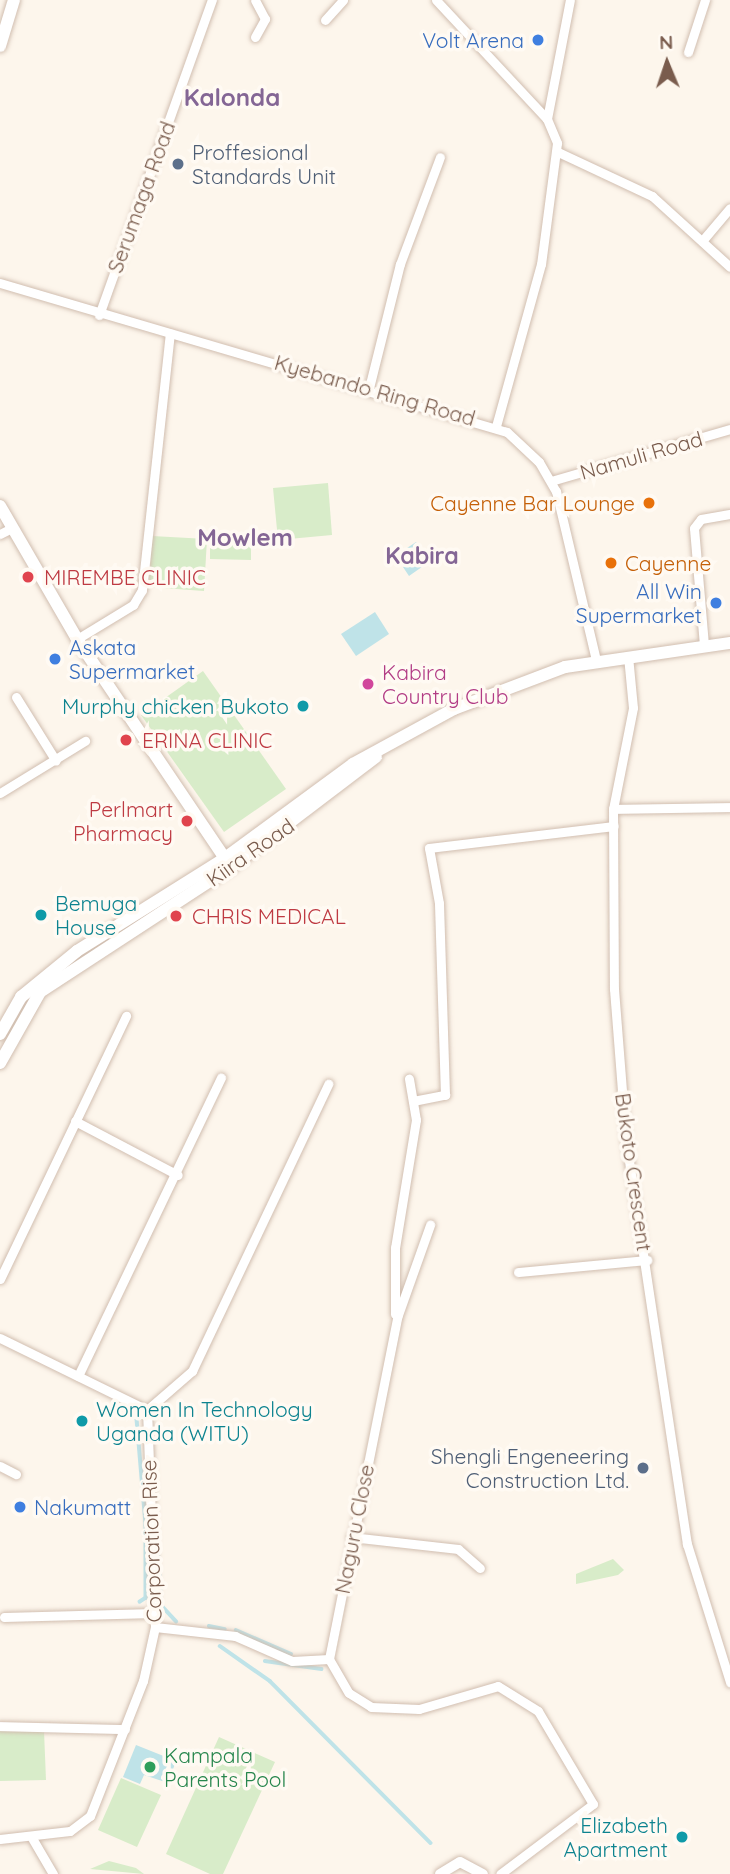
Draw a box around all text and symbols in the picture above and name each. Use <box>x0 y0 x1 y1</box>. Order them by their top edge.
place label: Volt Arena <box>422 27 524 53</box>
north arrow <box>632 28 702 98</box>
text: N <box>659 30 674 54</box>
marker: Volt Arena <box>530 32 546 48</box>
district label: Kalonda <box>184 84 280 112</box>
street label: Serumaga Road <box>102 118 180 276</box>
place label: Proffesional Standards Unit <box>192 139 336 189</box>
marker: Proffesional Standards Unit <box>170 156 186 172</box>
street label: Kyebando Ring Road <box>272 349 478 431</box>
street label: Namuli Road <box>577 425 705 485</box>
place label: Cayenne Bar Lounge <box>430 490 635 516</box>
marker: Cayenne Bar Lounge <box>641 495 657 511</box>
district label: Mowlem <box>197 524 293 552</box>
district label: Kabira <box>385 542 459 570</box>
place label: Cayenne <box>625 550 711 576</box>
marker: Cayenne <box>603 555 619 571</box>
place label: MIREMBE CLINIC <box>44 564 206 590</box>
marker: MIREMBE CLINIC <box>18 567 38 587</box>
place label: All Win Supermarket <box>576 578 702 628</box>
marker: All Win Supermarket <box>708 595 724 611</box>
place label: Askata Supermarket <box>69 634 195 684</box>
marker: Askata Supermarket <box>47 651 63 667</box>
place label: Kabira Country Club <box>382 659 508 709</box>
marker: Kabira Country Club <box>360 676 376 692</box>
place label: Murphy chicken Bukoto <box>62 693 289 719</box>
marker: Murphy chicken Bukoto <box>295 698 311 714</box>
place label: ERINA CLINIC <box>142 727 272 753</box>
marker: ERINA CLINIC <box>116 730 136 750</box>
place label: Perlmart Pharmacy <box>73 796 173 846</box>
marker: Perlmart Pharmacy <box>179 813 195 829</box>
street label: Kiira Road <box>201 813 299 891</box>
place label: Bemuga House <box>55 890 137 940</box>
place label: CHRIS MEDICAL <box>192 903 346 929</box>
marker: CHRIS MEDICAL <box>166 906 186 926</box>
marker: Bemuga House <box>33 907 49 923</box>
street label: Bukoto Crescent <box>610 1091 658 1253</box>
place label: Women In Technology Uganda (WITU) <box>96 1396 313 1446</box>
marker: Women In Technology Uganda (WITU) <box>74 1413 90 1429</box>
place label: Shengli Engeneering Construction Ltd. <box>431 1443 629 1493</box>
street label: Corporation Rise <box>136 1459 166 1623</box>
marker: Shengli Engeneering Construction Ltd. <box>635 1460 651 1476</box>
street label: Naguru Close <box>329 1462 379 1596</box>
place label: Nakumatt <box>34 1494 131 1520</box>
marker: Nakumatt <box>12 1499 28 1515</box>
place label: Kampala Parents Pool <box>164 1742 286 1792</box>
marker: Kampala Parents Pool <box>142 1759 158 1775</box>
place label: Elizabeth Apartment <box>563 1812 668 1862</box>
marker: Elizabeth Apartment <box>674 1829 690 1845</box>

